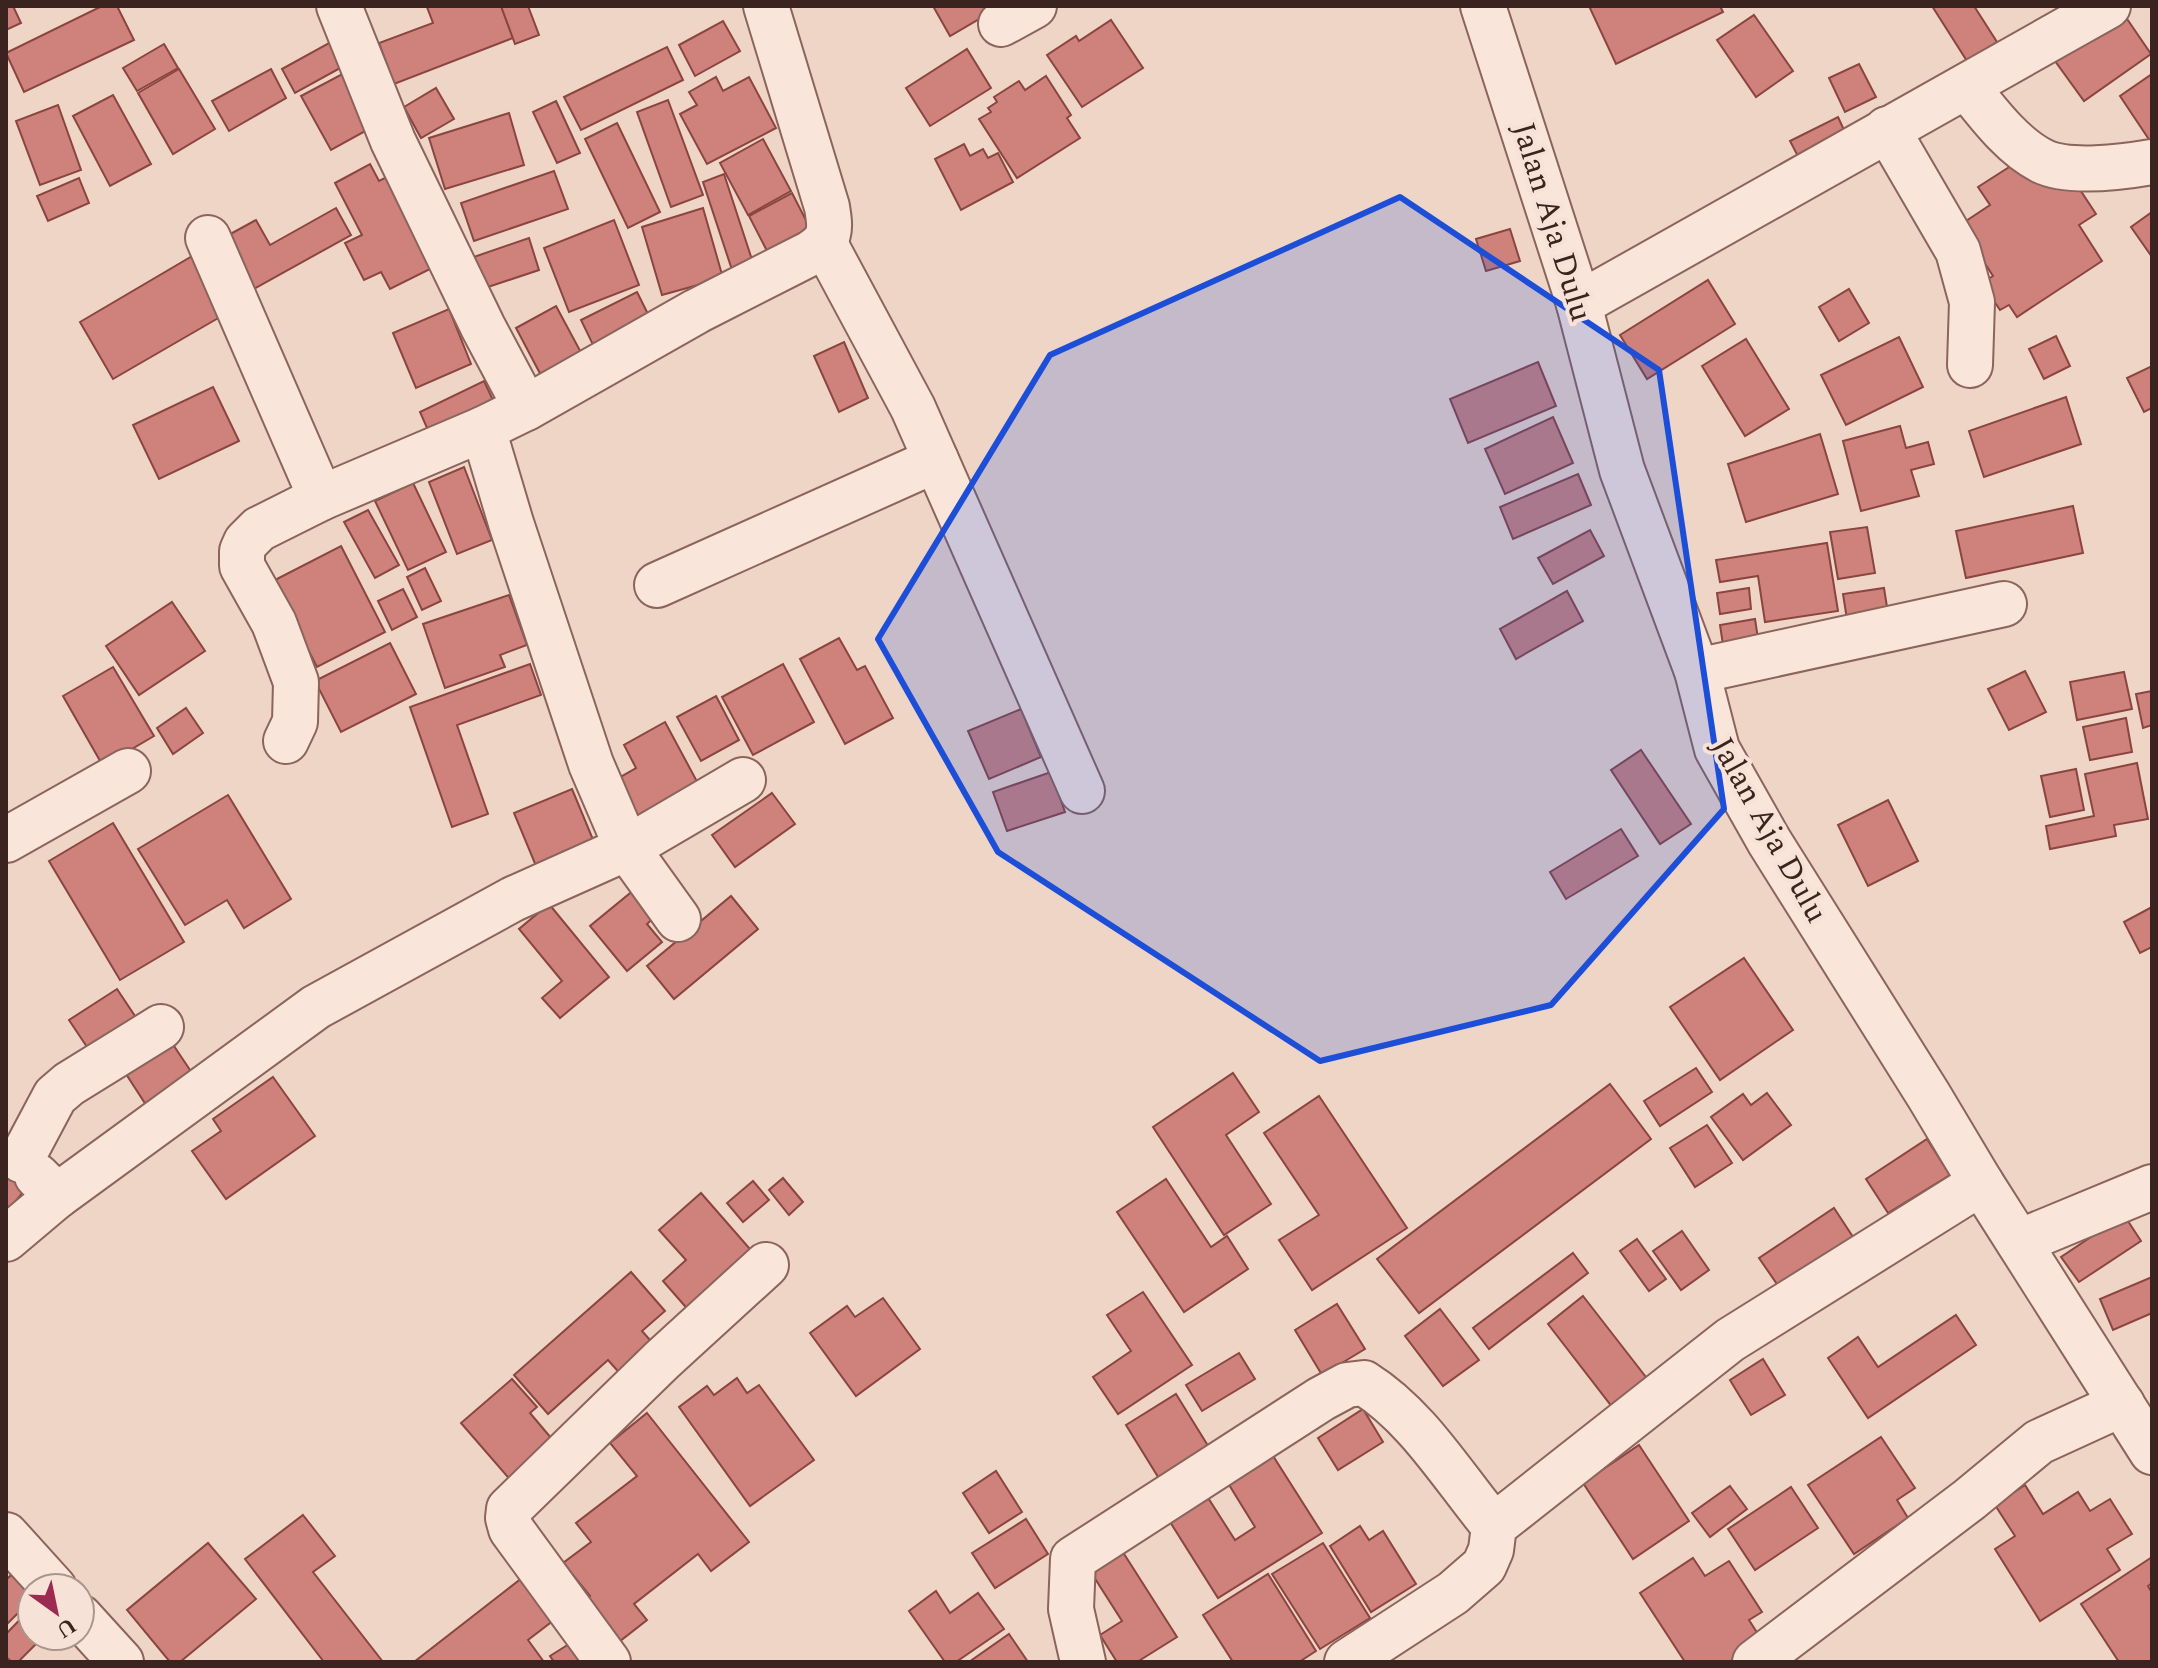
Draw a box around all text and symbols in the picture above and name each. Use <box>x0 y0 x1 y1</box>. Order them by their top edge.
street label: Jalan Aja Dulu <box>1498 116 1606 328</box>
street label: Jalan Aja Dulu <box>1698 728 1840 932</box>
north arrow <box>16 1572 96 1652</box>
text: U <box>49 1609 83 1646</box>

